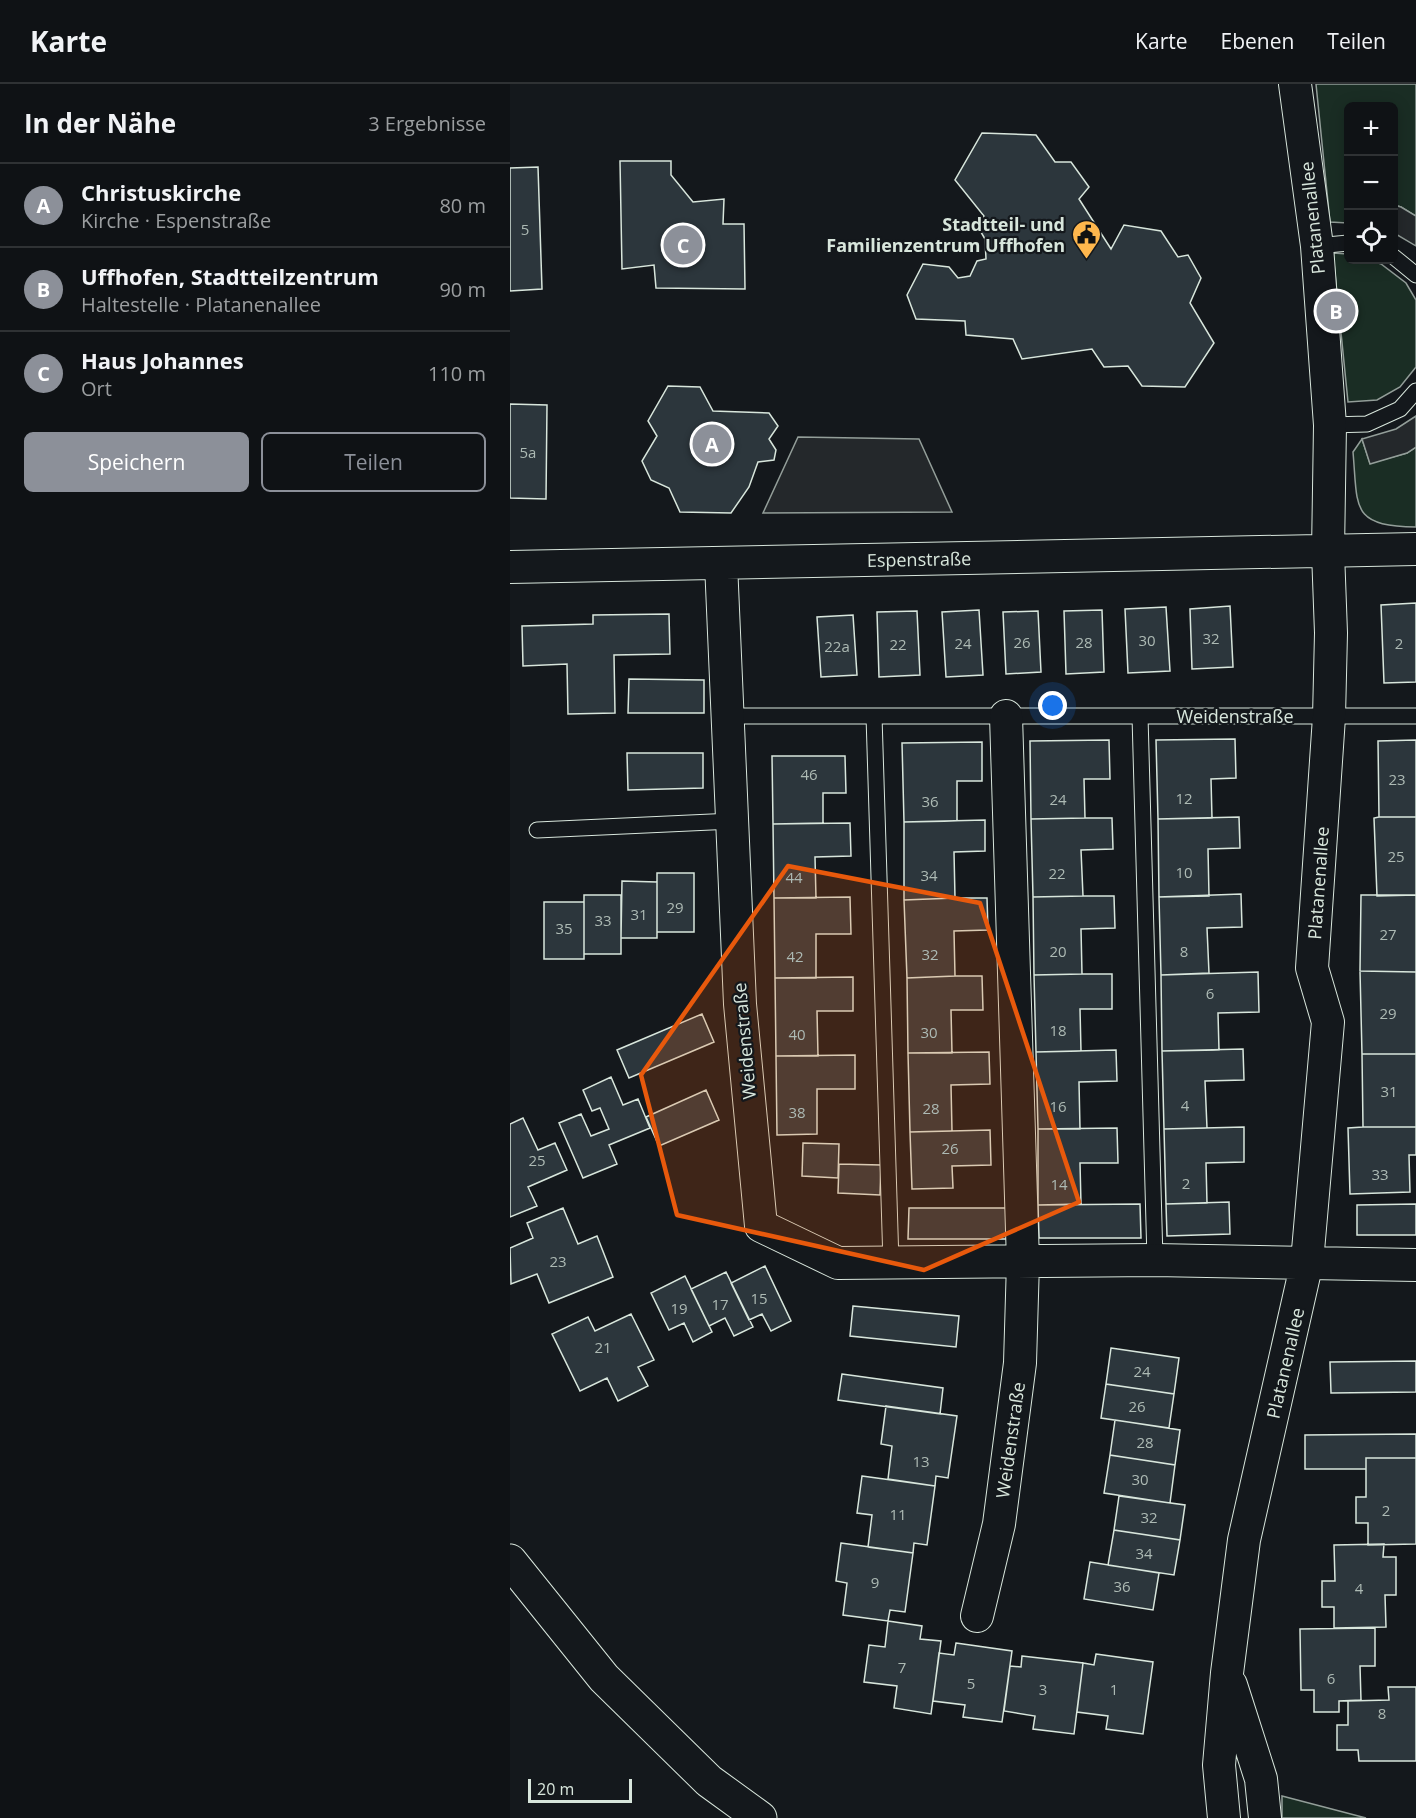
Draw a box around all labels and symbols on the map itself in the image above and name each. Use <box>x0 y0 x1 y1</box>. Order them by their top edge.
street label: Platanenallee <box>1294 160 1330 276</box>
place label: Stadtteil- und Familienzentrum Uffhofen <box>826 212 1065 257</box>
public building icon: Stadtteil- und Familienzentrum Uffhofen <box>1070 218 1102 260</box>
house number: 5 <box>521 219 529 239</box>
pin: C <box>664 222 702 268</box>
pin: B <box>1316 288 1356 334</box>
pin: A <box>692 422 732 466</box>
house number: 5a <box>520 442 536 462</box>
street label: Espenstraße <box>867 546 971 572</box>
house number: 32 <box>1202 628 1220 648</box>
house number: 30 <box>1138 630 1156 650</box>
house number: 26 <box>1013 632 1031 652</box>
house number: 28 <box>1075 632 1093 652</box>
house number: 24 <box>954 633 972 653</box>
house number: 2 <box>1395 633 1403 653</box>
house number: 22 <box>889 634 907 654</box>
house number: 22a <box>824 636 850 656</box>
your location <box>1038 691 1067 720</box>
street label: Weidenstraße <box>1176 704 1294 728</box>
house number: 46 <box>800 764 818 784</box>
house number: 23 <box>1388 769 1406 789</box>
house number: 12 <box>1175 788 1193 808</box>
house number: 24 <box>1049 789 1067 809</box>
house number: 36 <box>921 791 939 811</box>
street label: Platanenallee <box>1302 826 1334 940</box>
house number: 25 <box>1387 846 1405 866</box>
house number: 10 <box>1175 862 1193 882</box>
house number: 22 <box>1048 863 1066 883</box>
house number: 34 <box>920 865 938 885</box>
house number: 44 <box>785 867 803 887</box>
house number: 29 <box>666 897 684 917</box>
house number: 31 <box>630 904 648 924</box>
house number: 33 <box>594 910 612 930</box>
house number: 35 <box>555 918 573 938</box>
house number: 27 <box>1379 924 1397 944</box>
house number: 20 <box>1049 941 1067 961</box>
house number: 8 <box>1180 941 1188 961</box>
house number: 32 <box>921 944 939 964</box>
house number: 42 <box>786 946 804 966</box>
street label: Weidenstraße <box>727 982 761 1100</box>
house number: 6 <box>1206 983 1214 1003</box>
house number: 29 <box>1379 1003 1397 1023</box>
house number: 18 <box>1049 1020 1067 1040</box>
house number: 30 <box>920 1022 938 1042</box>
house number: 40 <box>788 1024 806 1044</box>
house number: 31 <box>1380 1081 1398 1101</box>
house number: 4 <box>1181 1095 1190 1115</box>
house number: 16 <box>1049 1096 1067 1116</box>
house number: 28 <box>922 1098 940 1118</box>
house number: 38 <box>788 1102 806 1122</box>
house number: 26 <box>941 1138 959 1158</box>
house number: 25 <box>528 1150 546 1170</box>
house number: 33 <box>1371 1164 1389 1184</box>
house number: 2 <box>1182 1173 1190 1193</box>
house number: 14 <box>1050 1174 1068 1194</box>
house number: 23 <box>549 1251 567 1271</box>
house number: 15 <box>750 1288 768 1308</box>
house number: 17 <box>711 1294 729 1314</box>
house number: 19 <box>670 1298 688 1318</box>
street label: Platanenallee <box>1261 1305 1309 1421</box>
house number: 21 <box>594 1337 612 1357</box>
house number: 24 <box>1133 1361 1151 1381</box>
street label: Weidenstraße <box>990 1380 1030 1500</box>
house number: 26 <box>1128 1396 1146 1416</box>
house number: 28 <box>1136 1432 1154 1452</box>
house number: 13 <box>912 1451 930 1471</box>
house number: 30 <box>1131 1469 1149 1489</box>
house number: 2 <box>1382 1500 1390 1520</box>
house number: 11 <box>889 1504 907 1524</box>
house number: 32 <box>1140 1507 1158 1527</box>
house number: 34 <box>1135 1543 1153 1563</box>
house number: 9 <box>871 1572 879 1592</box>
house number: 36 <box>1113 1576 1131 1596</box>
house number: 4 <box>1355 1578 1364 1598</box>
house number: 7 <box>898 1657 906 1677</box>
house number: 6 <box>1327 1668 1335 1688</box>
house number: 5 <box>967 1673 975 1693</box>
house number: 3 <box>1039 1679 1047 1699</box>
house number: 1 <box>1110 1679 1118 1699</box>
house number: 8 <box>1378 1703 1386 1723</box>
scale bar <box>528 1776 632 1804</box>

